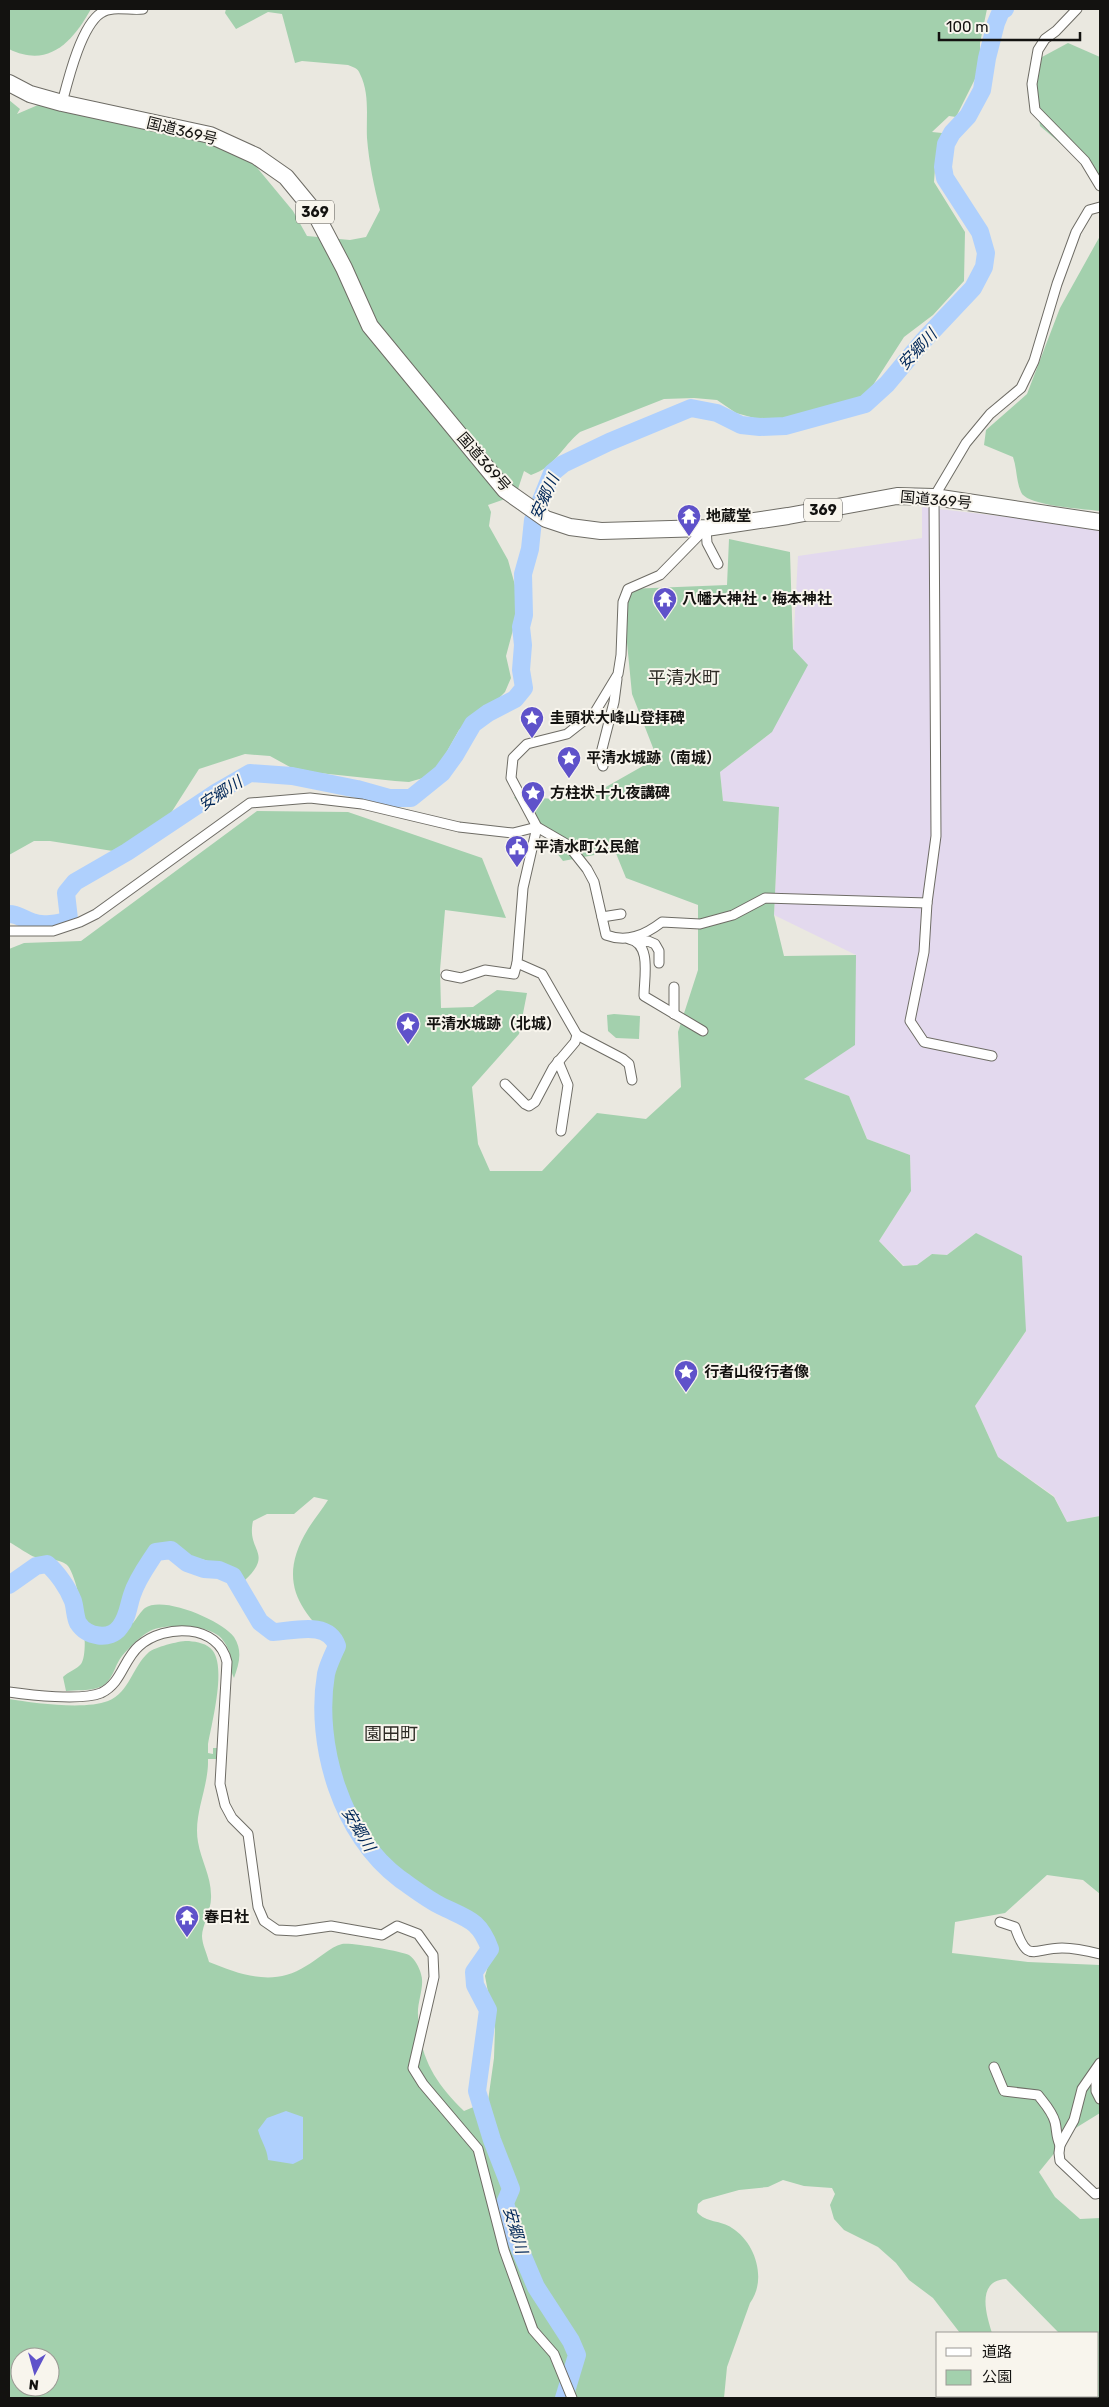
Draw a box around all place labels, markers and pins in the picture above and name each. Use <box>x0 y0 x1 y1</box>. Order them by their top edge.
temple icon: 地蔵堂 <box>676 503 702 537</box>
place label: 地蔵堂 <box>706 507 751 525</box>
temple icon: 八幡大神社・梅本神社 <box>652 586 678 620</box>
place label: 八幡大神社・梅本神社 <box>682 590 832 608</box>
place icon: 圭頭状大峰山登拝碑 <box>519 705 545 739</box>
place label: 圭頭状大峰山登拝碑 <box>550 709 685 727</box>
place icon: 平清水城跡（南城） <box>556 745 582 779</box>
place label: 平清水城跡（南城） <box>586 749 721 767</box>
place icon: 方柱状十九夜講碑 <box>520 780 546 814</box>
place label: 方柱状十九夜講碑 <box>550 784 670 802</box>
public building icon: 平清水町公民館 <box>504 834 530 868</box>
place label: 平清水町公民館 <box>534 838 639 856</box>
place icon: 平清水城跡（北城） <box>395 1011 421 1045</box>
place label: 平清水城跡（北城） <box>426 1015 561 1033</box>
place icon: 行者山役行者像 <box>673 1359 699 1393</box>
place label: 行者山役行者像 <box>704 1363 809 1381</box>
temple icon: 春日社 <box>174 1904 200 1938</box>
place label: 春日社 <box>204 1908 249 1926</box>

